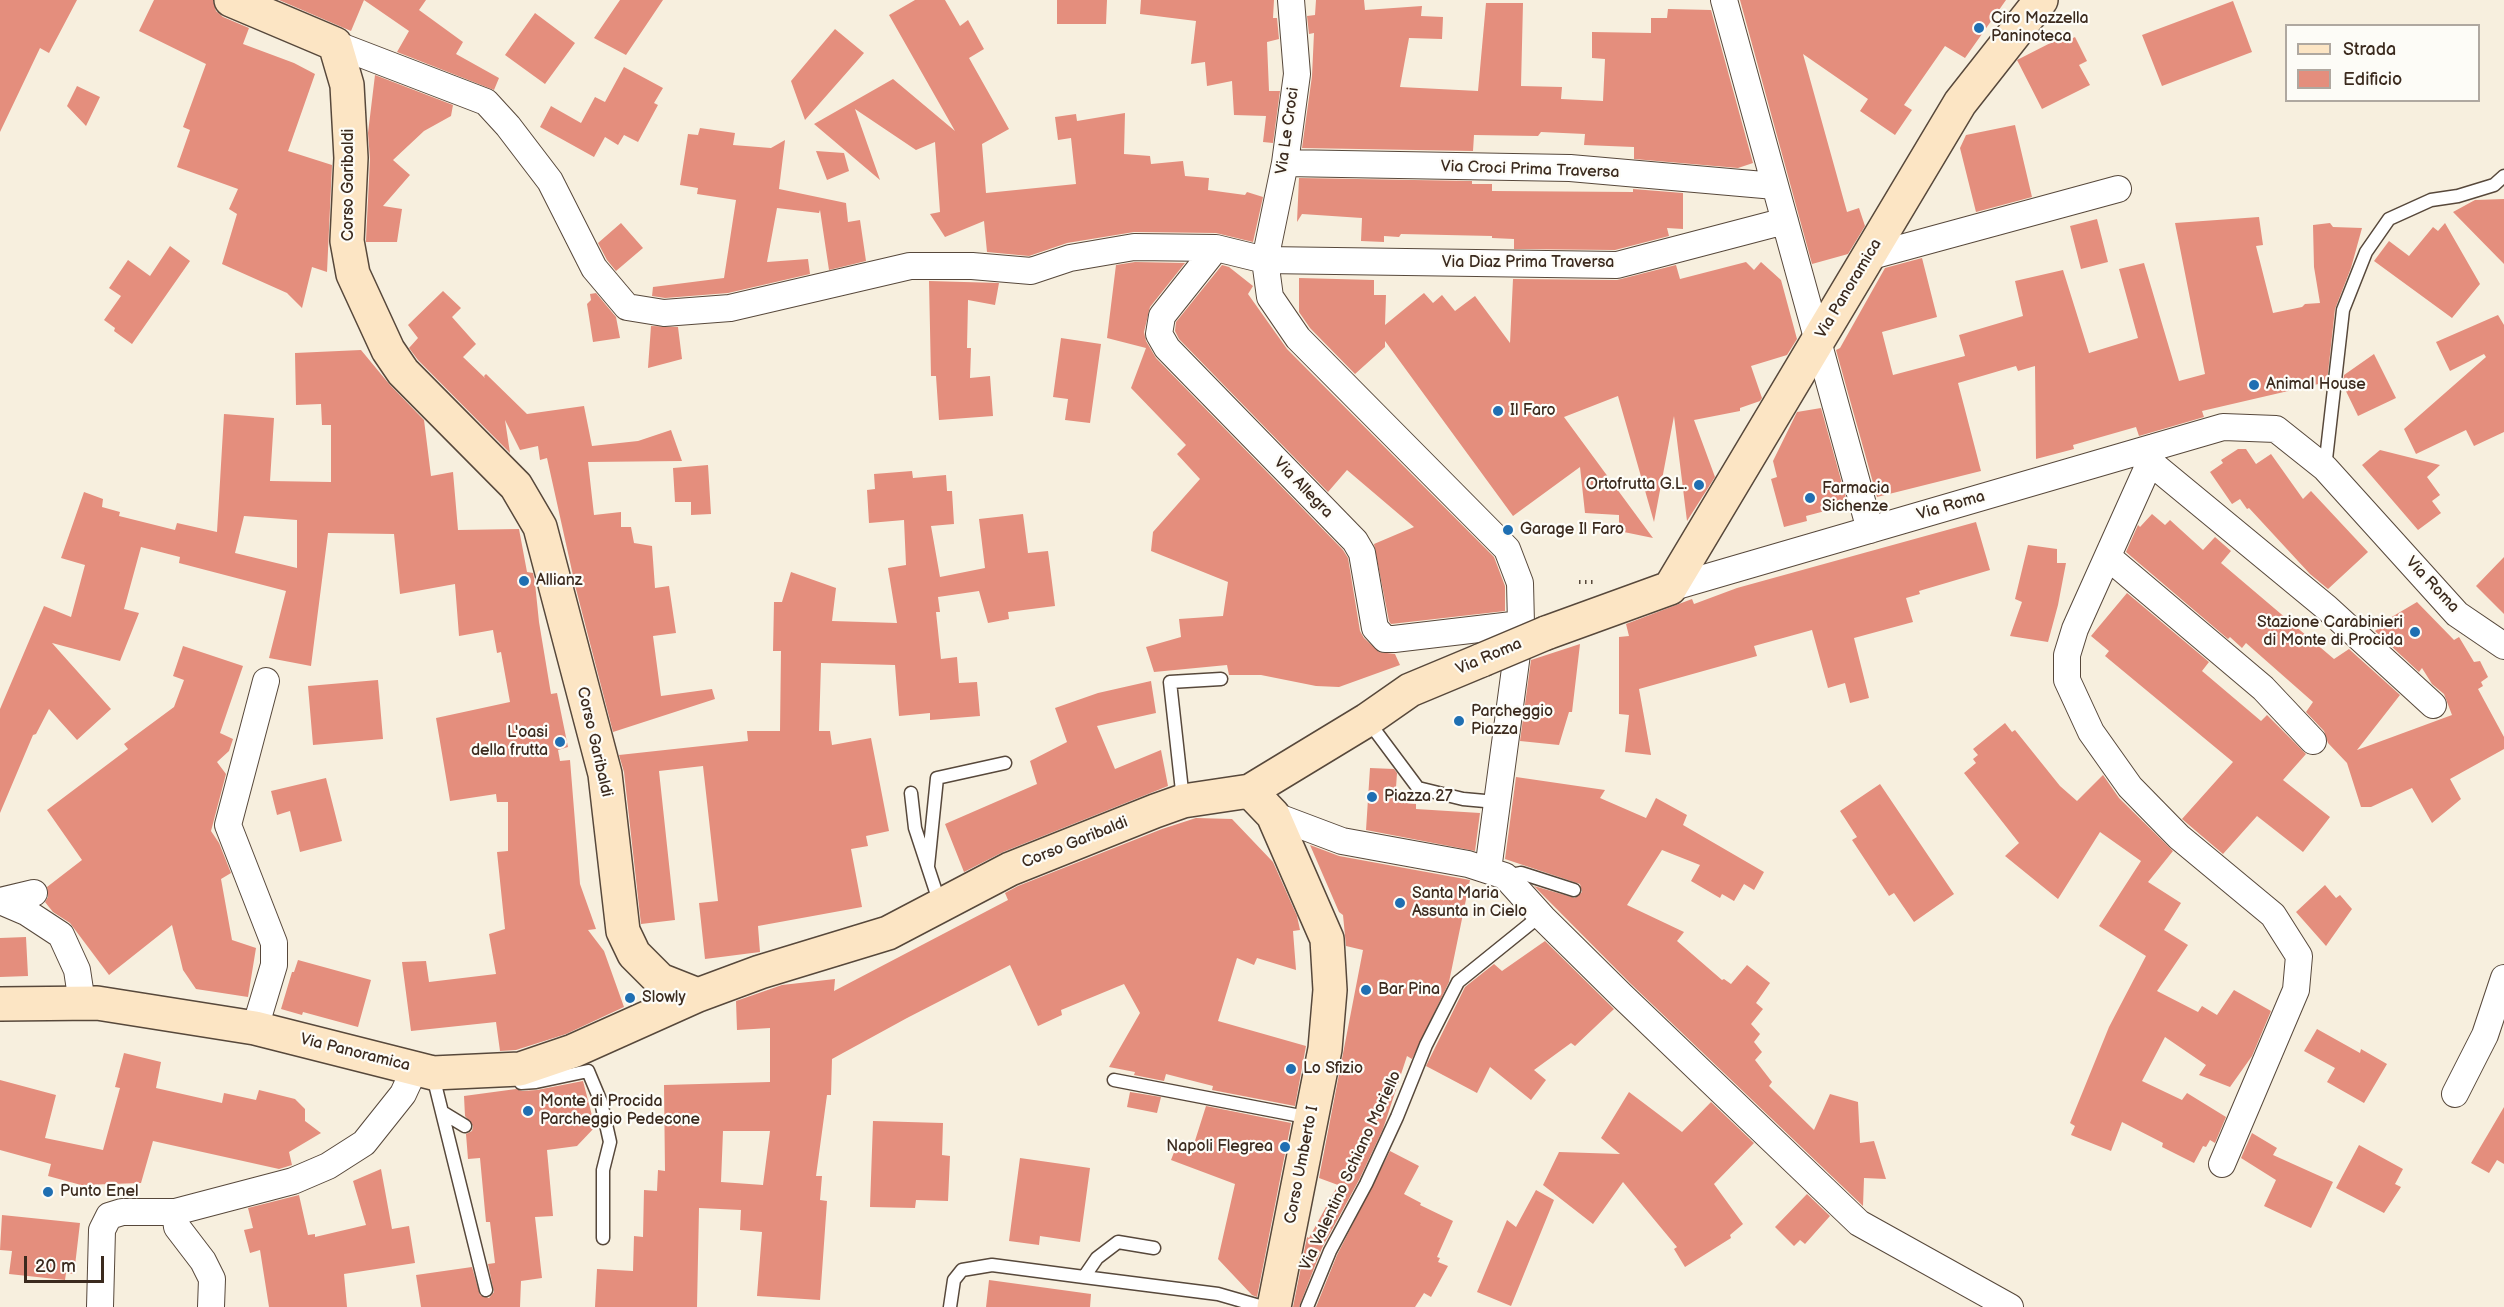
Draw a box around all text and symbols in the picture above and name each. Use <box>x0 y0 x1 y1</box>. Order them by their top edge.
place label: Ciro Mazzella Paninoteca <box>1991 9 2088 47</box>
marker: Ciro Mazzella Paninoteca <box>1972 21 1986 35</box>
legend <box>2285 24 2480 102</box>
text: Strada <box>2343 39 2396 60</box>
text: Edificio <box>2343 69 2402 90</box>
street label: Via Le Croci <box>1272 86 1304 176</box>
street label: Corso Garibaldi <box>339 129 359 241</box>
street label: Via Croci Prima Traversa <box>1440 157 1620 183</box>
street label: Via Panoramica <box>1812 236 1886 342</box>
street label: Via Diaz Prima Traversa <box>1442 253 1614 273</box>
place label: Animal House <box>2266 375 2366 395</box>
marker: Animal House <box>2247 378 2261 392</box>
place label: Il Faro <box>1510 401 1556 421</box>
marker: Il Faro <box>1491 404 1505 418</box>
street label: Via Allegra <box>1269 454 1337 522</box>
place label: Ortofrutta G.L. <box>1586 475 1687 495</box>
marker: Ortofrutta G.L. <box>1692 478 1706 492</box>
place label: Farmacia Sichenze <box>1822 479 1889 517</box>
street label: Via Roma <box>1915 487 1987 525</box>
marker: Farmacia Sichenze <box>1803 491 1817 505</box>
place label: Garage Il Faro <box>1520 520 1624 540</box>
marker: Garage Il Faro <box>1501 523 1515 537</box>
street label: Via Roma <box>2401 553 2463 617</box>
place label: Allianz <box>536 571 582 591</box>
marker: Allianz <box>517 574 531 588</box>
place label: Stazione Carabinieri di Monte di Procida <box>2257 613 2403 651</box>
marker: Stazione Carabinieri di Monte di Procida <box>2408 625 2422 639</box>
street label: Via Roma <box>1453 635 1525 679</box>
street label: Corso Garibaldi <box>572 685 616 799</box>
place label: Parcheggio Piazza <box>1471 702 1553 740</box>
marker: Parcheggio Piazza <box>1452 714 1466 728</box>
place label: L'oasi della frutta <box>471 723 548 761</box>
marker: L'oasi della frutta <box>553 735 567 749</box>
place label: Piazza 27 <box>1384 787 1453 807</box>
marker: Piazza 27 <box>1365 790 1379 804</box>
street label: Corso Garibaldi <box>1019 813 1131 873</box>
place label: Santa Maria Assunta in Cielo <box>1412 884 1527 922</box>
marker: Santa Maria Assunta in Cielo <box>1393 896 1407 910</box>
place label: Bar Pina <box>1378 980 1440 1000</box>
marker: Bar Pina <box>1359 983 1373 997</box>
place label: Slowly <box>642 988 686 1008</box>
marker: Slowly <box>623 991 637 1005</box>
street label: Via Panoramica <box>298 1030 412 1076</box>
place label: Lo Sfizio <box>1303 1059 1363 1079</box>
marker: Lo Sfizio <box>1284 1062 1298 1076</box>
street label: Via Valentino Schiano Moriello <box>1296 1068 1406 1274</box>
place label: Monte di Procida Parcheggio Pedecone <box>540 1092 700 1130</box>
marker: Monte di Procida Parcheggio Pedecone <box>521 1104 535 1118</box>
street label: Corso Umberto I <box>1281 1104 1323 1226</box>
place label: Napoli Flegrea <box>1166 1137 1273 1157</box>
marker: Napoli Flegrea <box>1278 1140 1292 1154</box>
place label: Punto Enel <box>60 1182 138 1202</box>
marker: Punto Enel <box>41 1185 55 1199</box>
scale bar <box>27 1244 106 1282</box>
text: 20 m <box>35 1256 76 1277</box>

